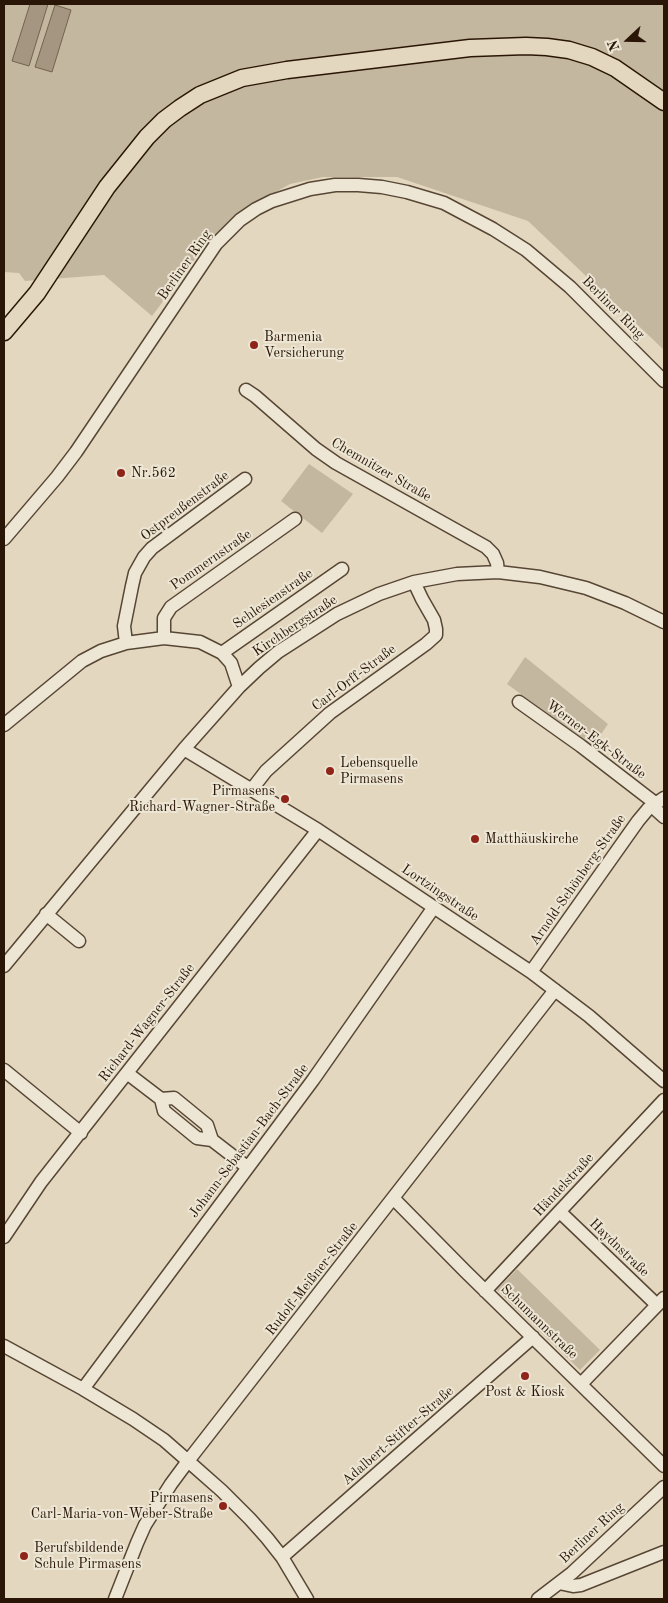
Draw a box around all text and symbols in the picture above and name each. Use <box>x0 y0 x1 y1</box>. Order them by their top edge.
north arrow <box>603 15 653 65</box>
text: N <box>606 38 622 53</box>
street label: Berliner Ring <box>155 227 215 303</box>
street label: Berliner Ring <box>578 273 648 343</box>
place label: Barmenia Versicherung <box>264 329 344 362</box>
marker: Barmenia Versicherung <box>248 339 260 351</box>
street label: Chemnitzer Straße <box>328 434 434 506</box>
place label: Nr.562 <box>131 465 176 481</box>
marker: Nr.562 <box>115 467 127 479</box>
street label: Ostpreußenstraße <box>137 467 233 545</box>
street label: Pommernstraße <box>167 526 255 594</box>
street label: Schlesienstraße <box>230 565 316 633</box>
street label: Kirchbergstraße <box>250 592 340 660</box>
street label: Carl-Orff-Straße <box>309 641 399 715</box>
street label: Werner-Egk-Straße <box>543 697 649 783</box>
place label: Lebensquelle Pirmasens <box>340 755 418 788</box>
marker: Lebensquelle Pirmasens <box>324 765 336 777</box>
place label: Pirmasens Richard-Wagner-Straße <box>129 783 275 816</box>
marker: Pirmasens Richard-Wagner-Straße <box>279 793 291 805</box>
street label: Arnold-Schönberg-Straße <box>526 811 630 949</box>
place label: Matthäuskirche <box>485 831 578 847</box>
marker: Matthäuskirche <box>469 833 481 845</box>
street label: Lortzingstraße <box>398 861 482 925</box>
street label: Richard-Wagner-Straße <box>95 960 199 1086</box>
street label: Johann-Sebastian-Bach-Straße <box>186 1061 312 1221</box>
street label: Händelstraße <box>530 1150 598 1220</box>
street label: Haydnstraße <box>586 1215 652 1281</box>
street label: Rudolf-Meißner-Straße <box>262 1219 362 1339</box>
street label: Schumannstraße <box>497 1281 581 1363</box>
marker: Post & Kiosk <box>519 1370 531 1382</box>
street label: Adalbert-Stifter-Straße <box>339 1383 457 1489</box>
place label: Post & Kiosk <box>485 1384 565 1400</box>
place label: Pirmasens Carl-Maria-von-Weber-Straße <box>31 1490 213 1522</box>
street label: Berliner Ring <box>556 1499 628 1567</box>
marker: Pirmasens Carl-Maria-von-Weber-Straße <box>217 1500 229 1512</box>
place label: Berufsbildende Schule Pirmasens <box>34 1540 141 1572</box>
marker: Berufsbildende Schule Pirmasens <box>18 1550 30 1562</box>

